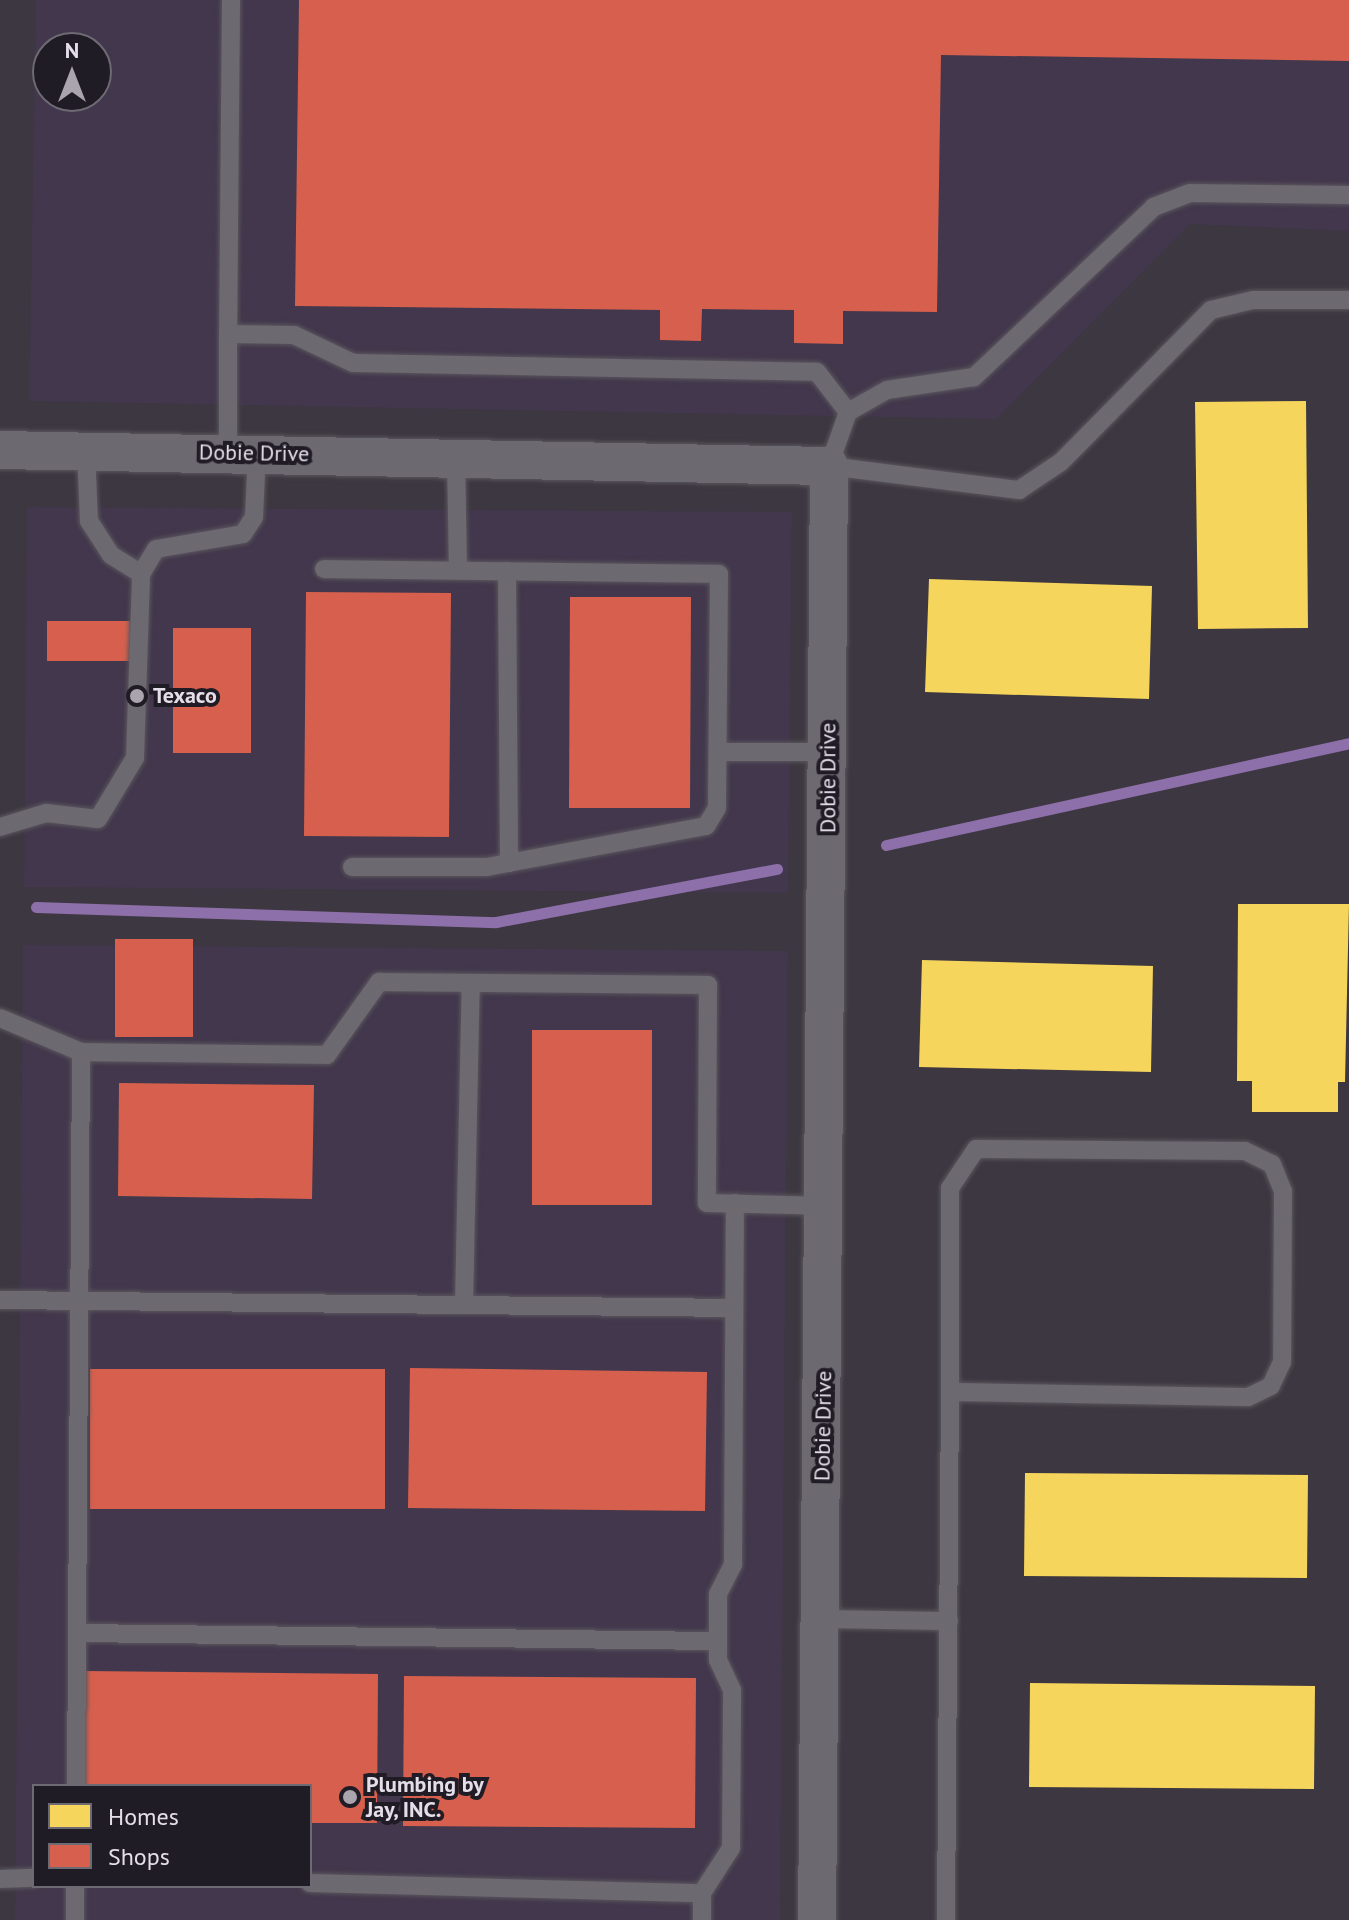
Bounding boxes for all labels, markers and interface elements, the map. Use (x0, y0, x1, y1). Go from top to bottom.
north arrow (32, 32, 112, 112)
text: N (65, 36, 79, 64)
street label: Dobie Drive (199, 439, 309, 467)
place label: Texaco (153, 683, 217, 709)
marker: Texaco (128, 687, 146, 705)
street label: Dobie Drive (815, 723, 841, 833)
street label: Dobie Drive (809, 1371, 837, 1481)
place label: Plumbing by Jay, INC. (366, 1771, 484, 1822)
legend (32, 1784, 312, 1888)
marker: Plumbing by Jay, INC. (341, 1788, 359, 1806)
text: Homes (108, 1801, 179, 1832)
text: Shops (108, 1841, 170, 1872)

